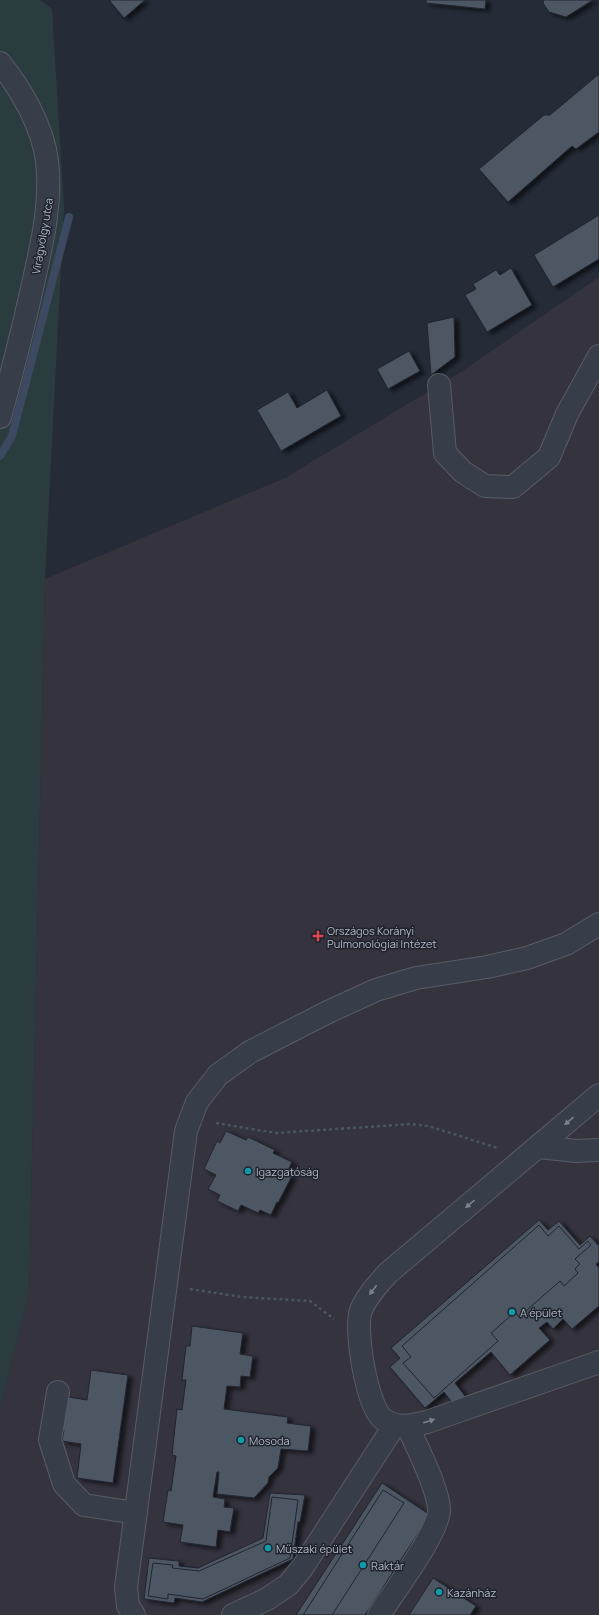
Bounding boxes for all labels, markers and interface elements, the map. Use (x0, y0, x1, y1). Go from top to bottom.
street label: Virágvölgy utca (28, 197, 56, 275)
place label: Országos Korányi Pulmonológiai Intézet (327, 923, 437, 951)
marker: Országos Korányi Pulmonológiai Intézet (312, 930, 324, 942)
one-way arrow (564, 1116, 575, 1125)
place label: Igazgatóság (256, 1164, 319, 1179)
marker: Igazgatóság (243, 1166, 253, 1176)
one-way arrow (464, 1200, 475, 1209)
one-way arrow (369, 1285, 377, 1296)
place label: A épület (520, 1305, 562, 1320)
marker: A épület (507, 1307, 517, 1317)
one-way arrow (424, 1418, 436, 1424)
place label: Mosoda (249, 1433, 290, 1448)
marker: Mosoda (236, 1435, 246, 1445)
place label: Műszaki épület (276, 1541, 352, 1556)
marker: Műszaki épület (263, 1543, 273, 1553)
place label: Raktár (371, 1558, 404, 1573)
marker: Raktár (358, 1560, 368, 1570)
place label: Kazánház (447, 1585, 496, 1600)
marker: Kazánház (434, 1587, 444, 1597)

